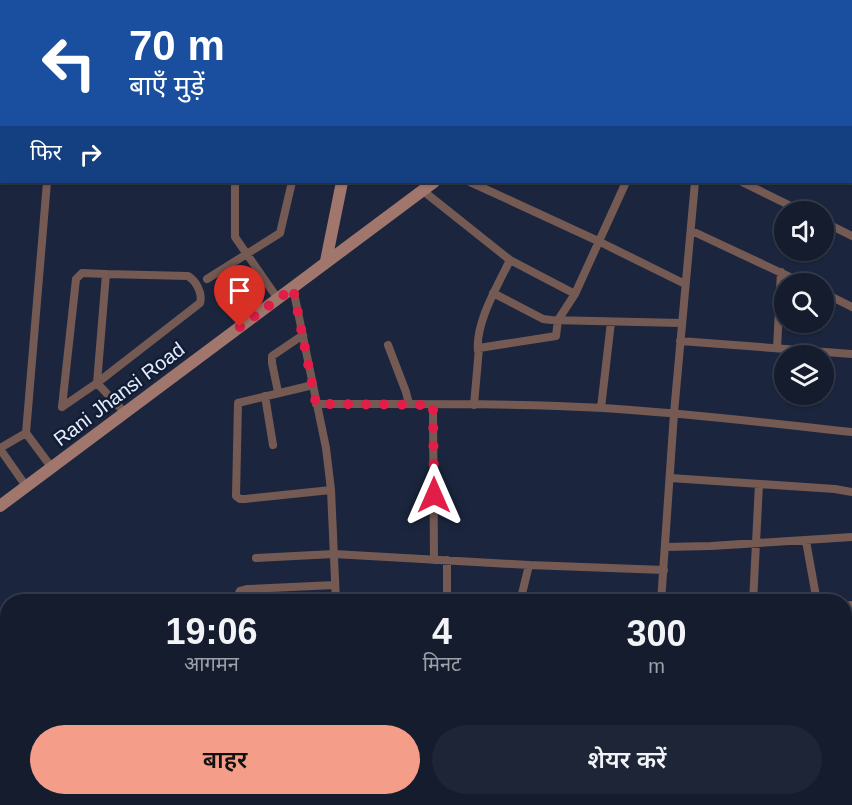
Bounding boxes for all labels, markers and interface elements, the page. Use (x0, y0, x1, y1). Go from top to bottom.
text: 70 m (129, 22, 225, 69)
icon: left (30, 24, 108, 102)
text: बाएँ मुड़ें (129, 71, 204, 101)
icon: right (74, 138, 107, 171)
text: फिर (30, 140, 62, 165)
map controls (774, 201, 834, 405)
button: sound (774, 201, 834, 261)
pin (214, 265, 265, 327)
button: search (774, 273, 834, 333)
icon: arrive (223, 274, 256, 307)
street label: Rani Jhansi Road (49, 338, 189, 450)
button: layers (774, 345, 834, 405)
position arrow (402, 463, 466, 527)
text: 19:06 (165, 611, 257, 652)
text: 4 (432, 611, 452, 652)
text: 300 (627, 613, 687, 654)
text: आगमन (184, 653, 239, 675)
text: मिनट (423, 653, 461, 675)
text: m (648, 655, 665, 677)
button: बाहर (30, 725, 420, 794)
button: शेयर करें (432, 725, 822, 794)

